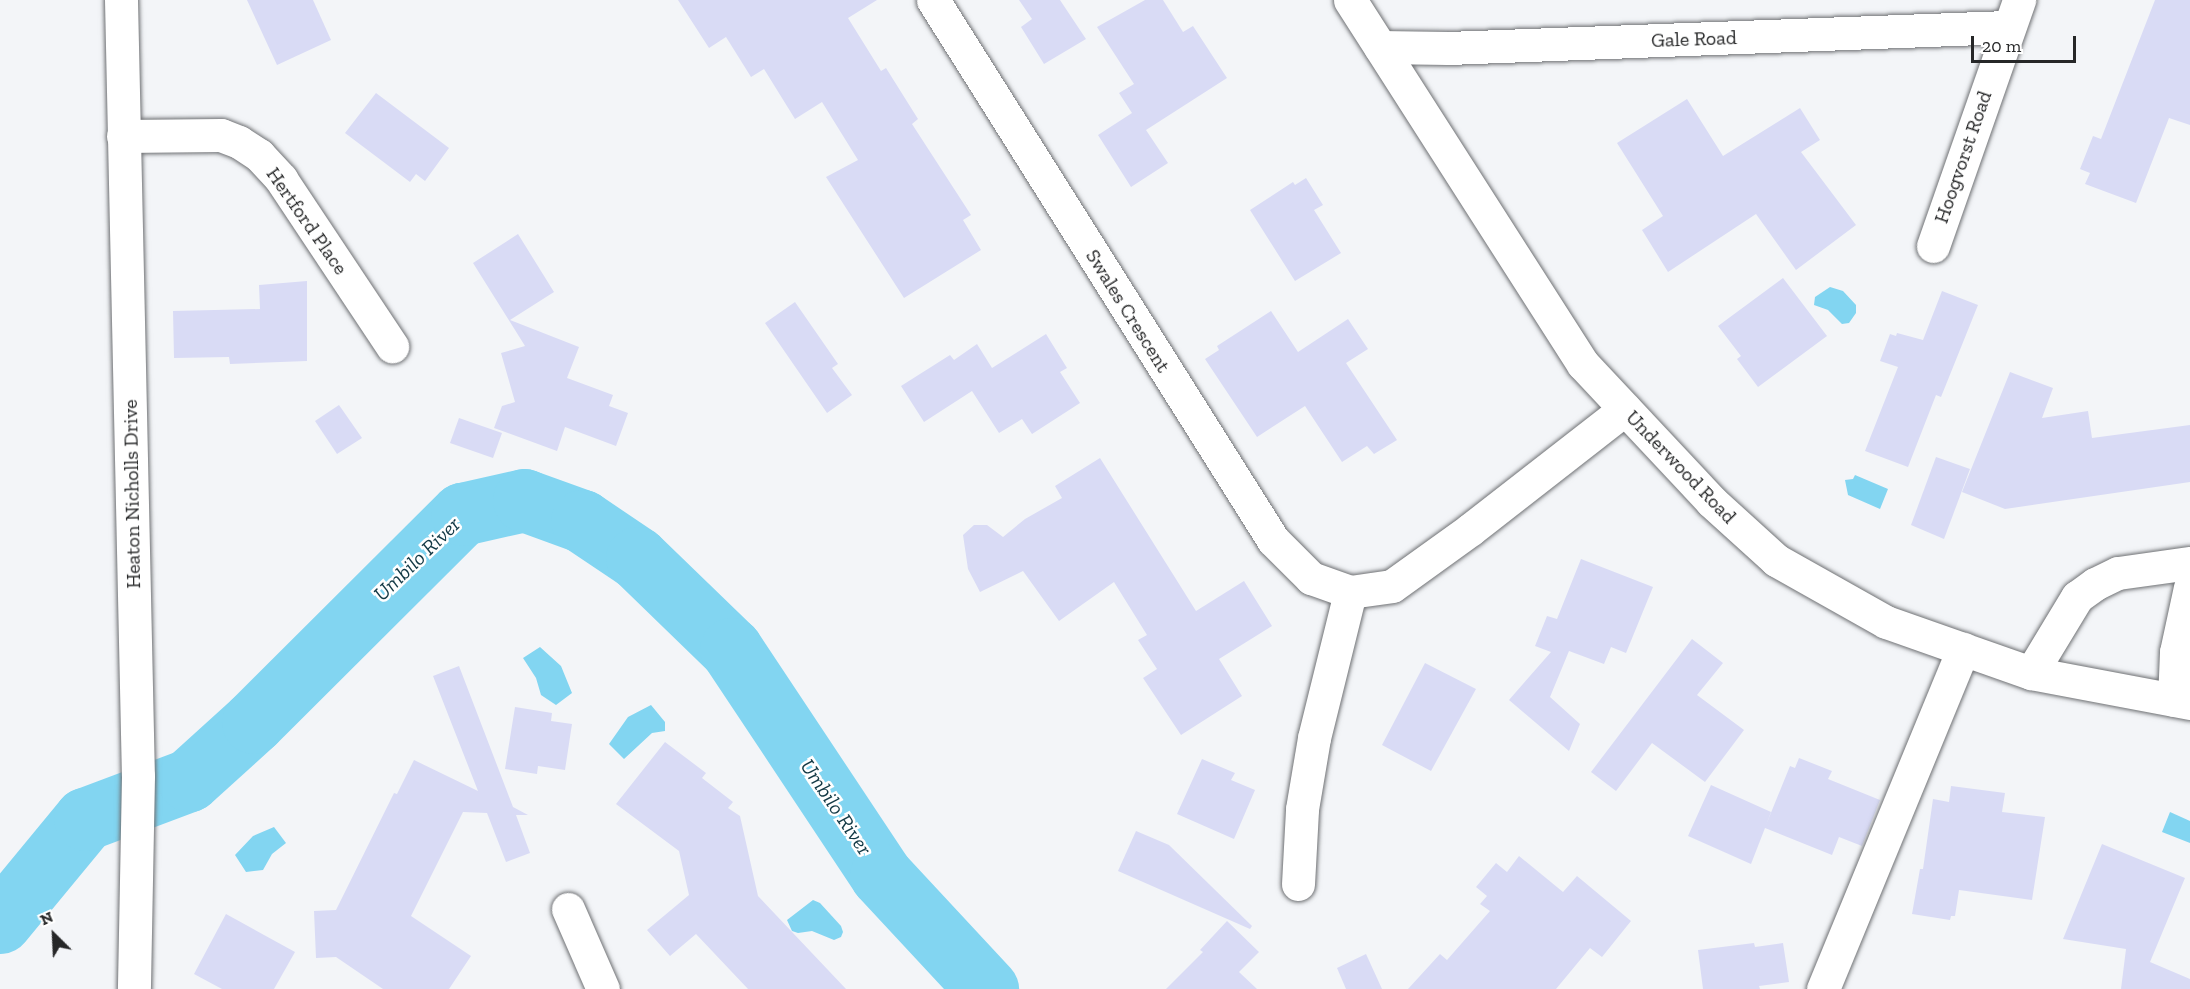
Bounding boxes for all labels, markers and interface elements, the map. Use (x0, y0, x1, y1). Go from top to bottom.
scale bar (1974, 24, 2079, 62)
street label: Gale Road (1651, 26, 1737, 52)
text: 20 m (1982, 35, 2021, 57)
street label: Hoogvorst Road (1929, 88, 1997, 226)
street label: Hertford Place (261, 163, 353, 279)
street label: Swales Crescent (1081, 245, 1175, 377)
street label: Heaton Nicholls Drive (118, 399, 146, 589)
street label: Underwood Road (1621, 405, 1741, 529)
water label: Umbilo River (369, 512, 465, 606)
water label: Umbilo River (795, 754, 877, 860)
north arrow (24, 905, 84, 965)
text: N (37, 907, 56, 929)

